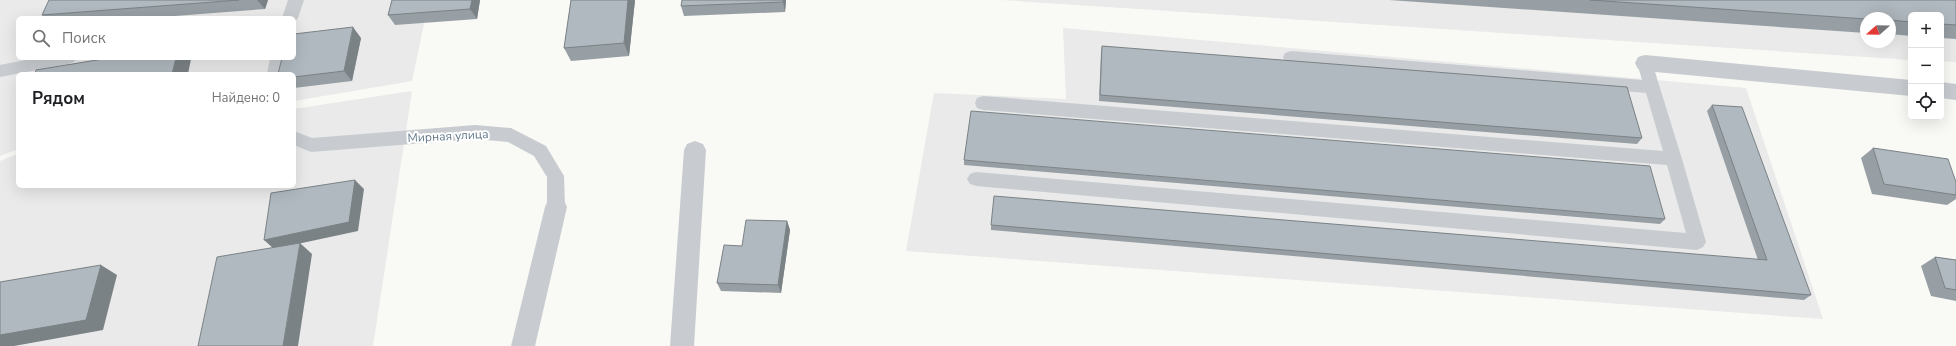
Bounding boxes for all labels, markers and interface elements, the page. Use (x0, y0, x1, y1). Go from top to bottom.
north arrow (1860, 12, 1896, 48)
map controls (1908, 12, 1944, 120)
button: + (1908, 12, 1944, 48)
search box (16, 16, 296, 60)
icon: search (30, 27, 52, 49)
text: Поиск (62, 28, 106, 48)
button: − (1908, 48, 1944, 84)
button: locate (1908, 84, 1944, 120)
text: Рядом (32, 87, 85, 110)
text: Найдено: 0 (212, 89, 280, 107)
street label: Мирная улица (407, 126, 489, 146)

